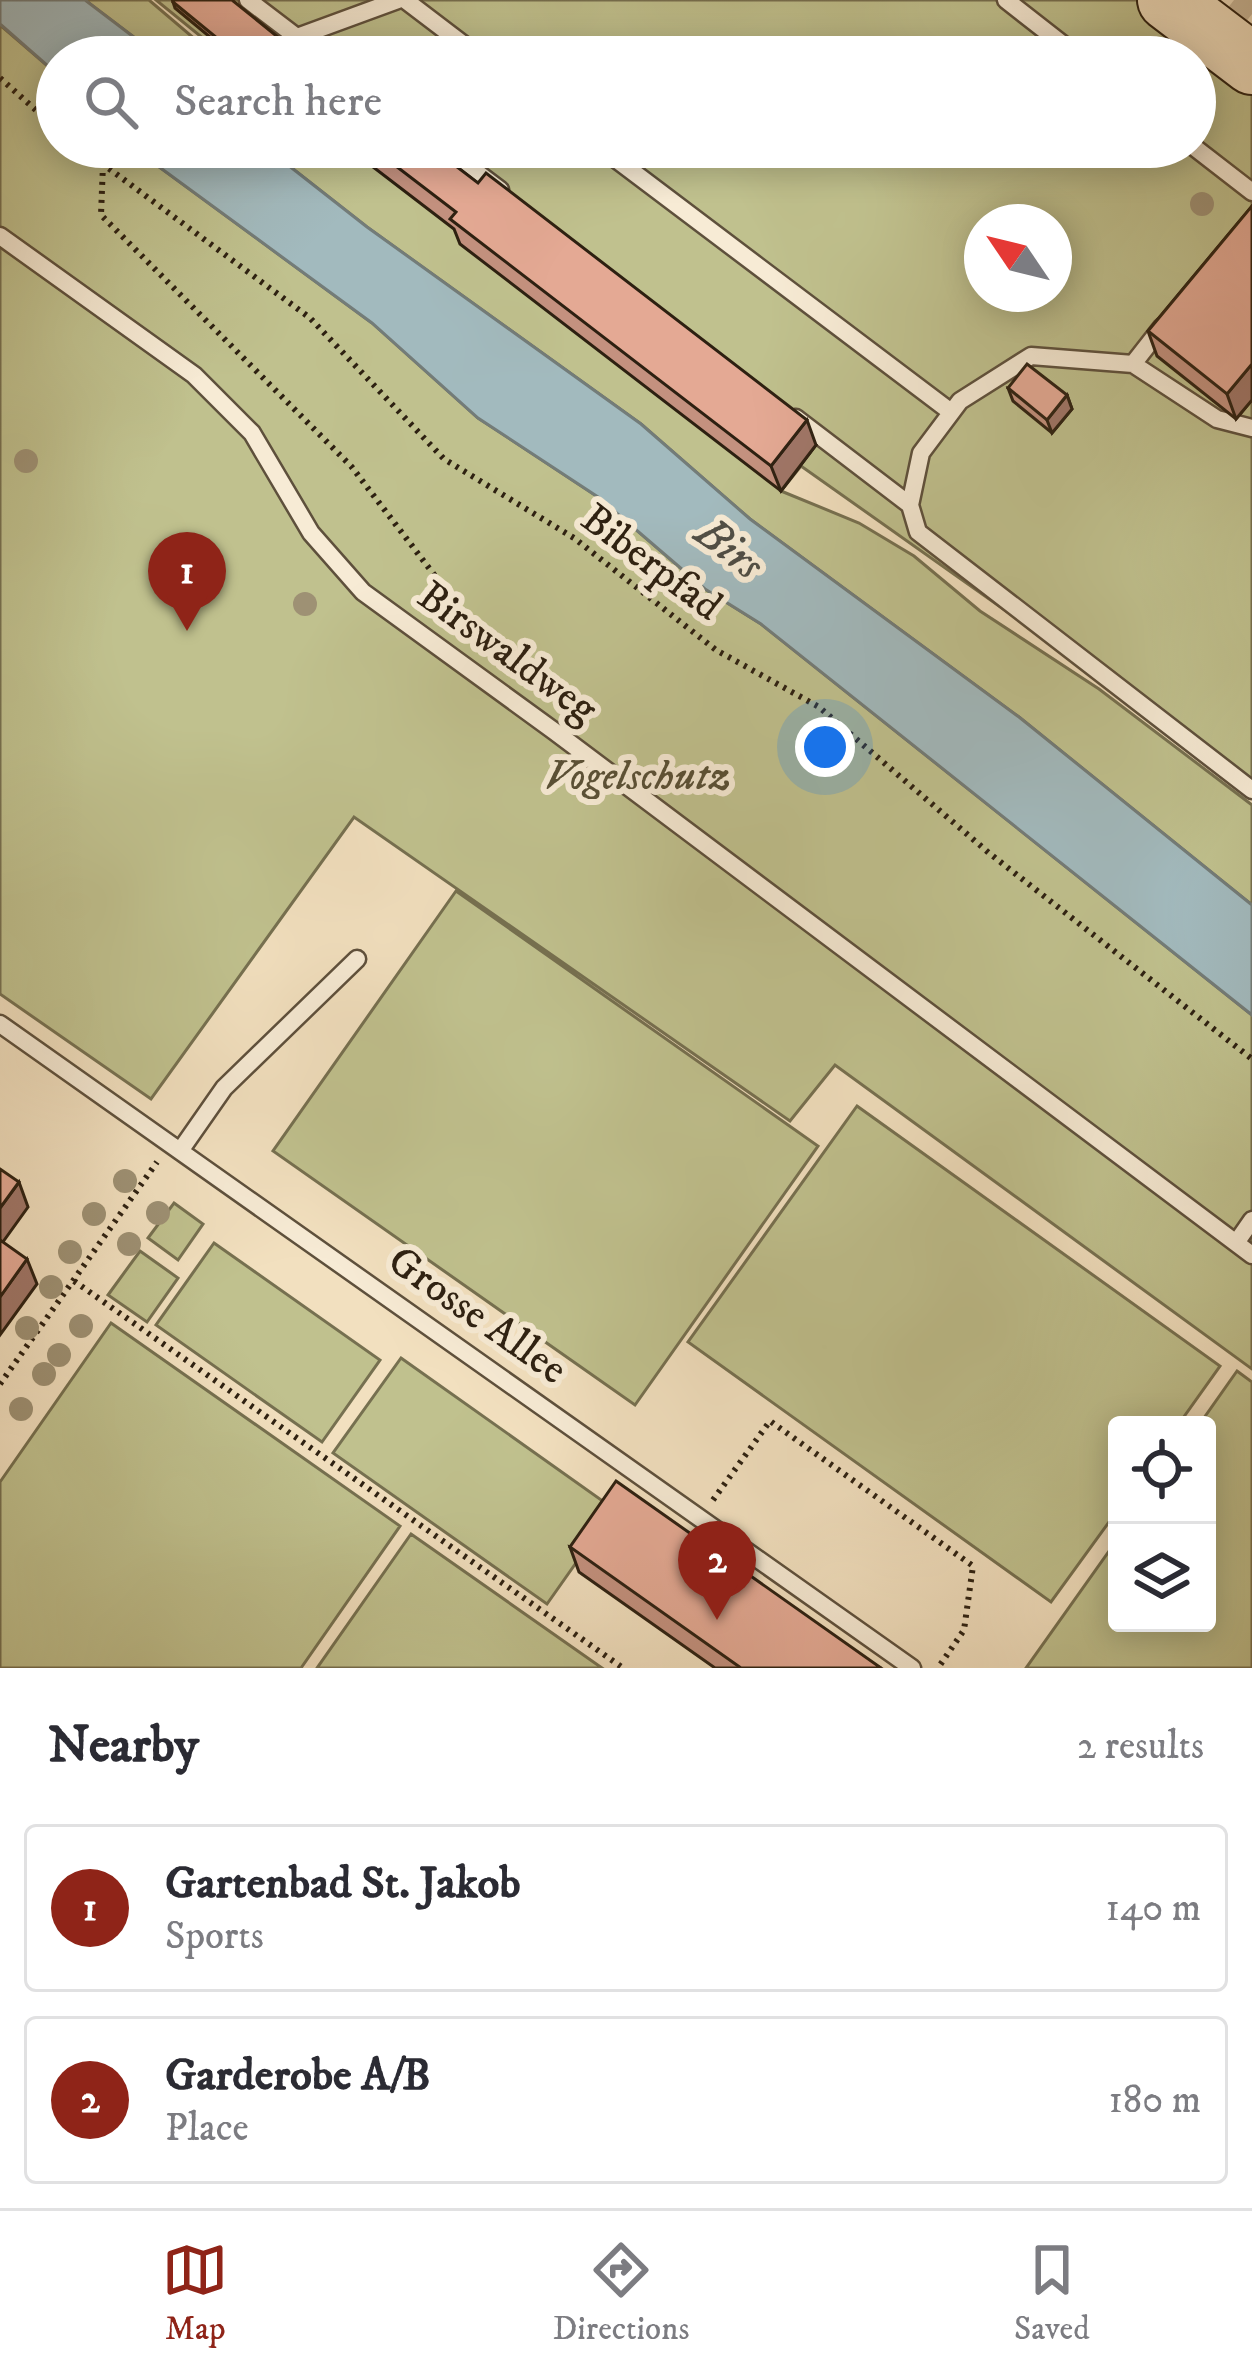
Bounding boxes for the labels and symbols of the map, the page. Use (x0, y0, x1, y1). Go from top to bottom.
north arrow (964, 204, 1072, 312)
street label: Biberpfad (570, 493, 732, 633)
water label: Birs (682, 504, 775, 594)
pin: 1 (148, 532, 226, 631)
street label: Birswaldweg (407, 570, 607, 736)
your location (795, 717, 855, 777)
park label: Vogelschutz (545, 751, 731, 803)
street label: Grosse Allee (378, 1235, 576, 1397)
pin: 2 (678, 1521, 756, 1620)

